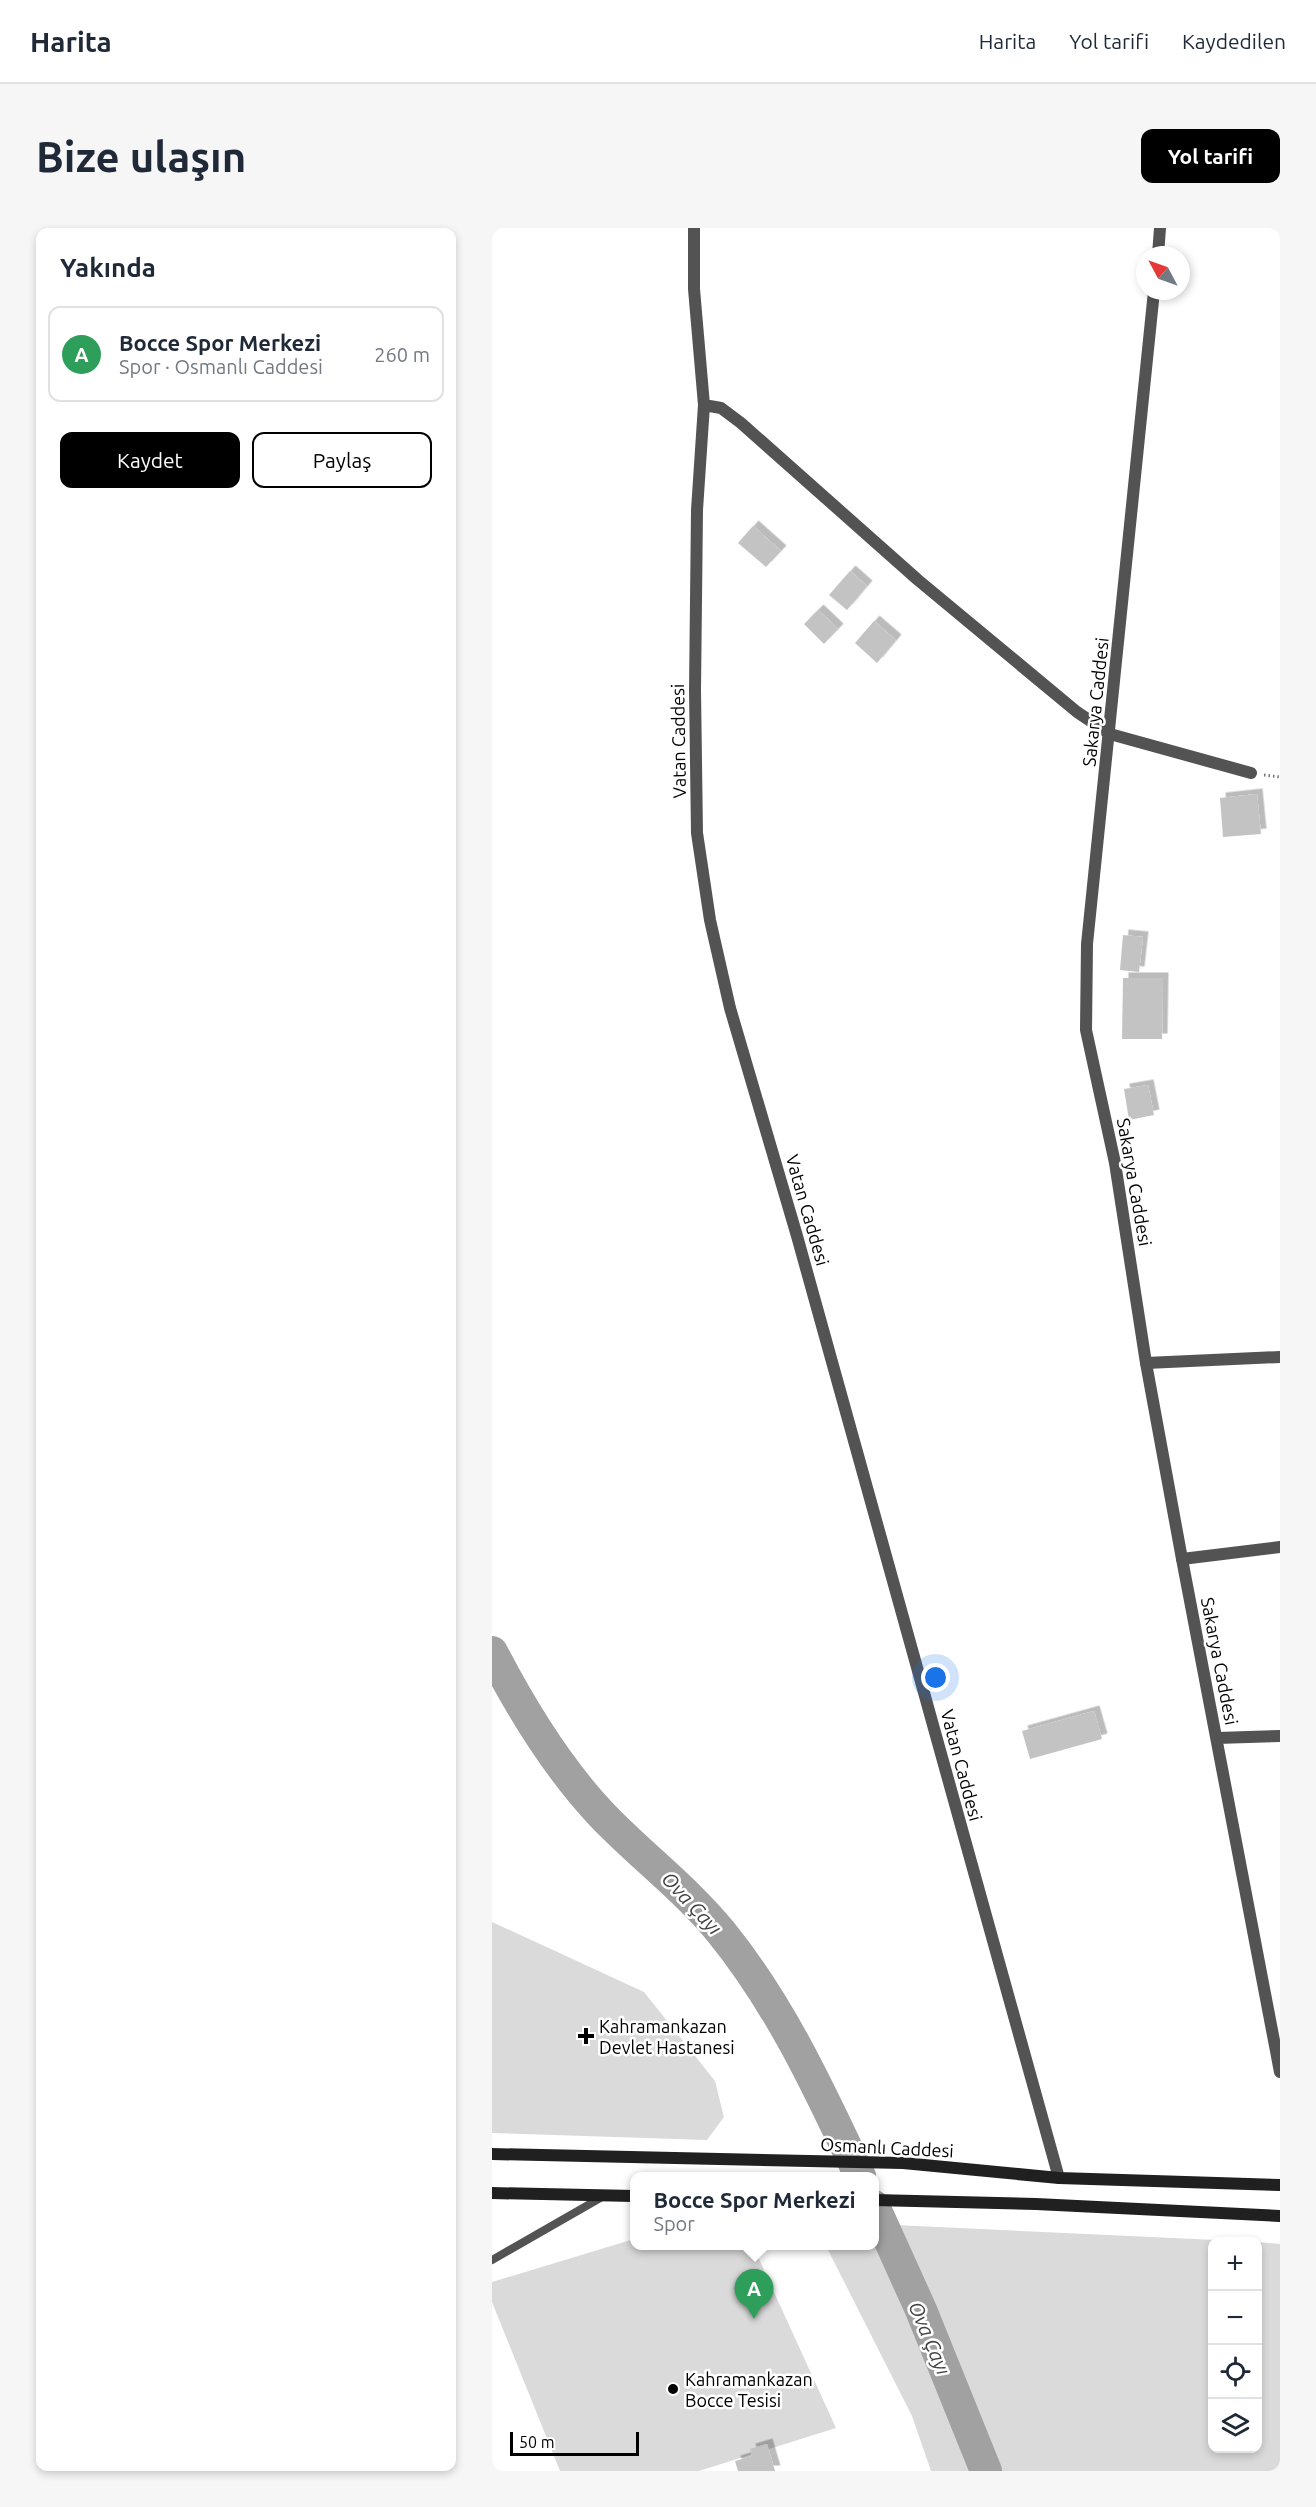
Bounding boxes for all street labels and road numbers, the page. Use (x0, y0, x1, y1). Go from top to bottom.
street label: Sakarya Caddesi (1078, 636, 1112, 768)
street label: Vatan Caddesi (667, 684, 689, 798)
street label: Sakarya Caddesi (1114, 1116, 1156, 1248)
street label: Vatan Caddesi (783, 1152, 833, 1268)
street label: Sakarya Caddesi (1198, 1595, 1242, 1727)
street label: Vatan Caddesi (938, 1707, 986, 1823)
street label: Osmanlı Caddesi (820, 2134, 954, 2160)

